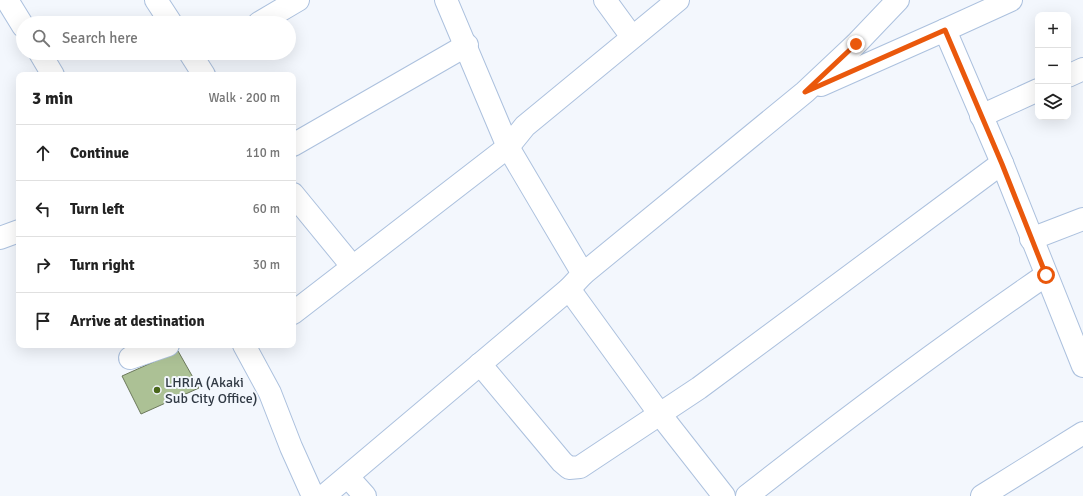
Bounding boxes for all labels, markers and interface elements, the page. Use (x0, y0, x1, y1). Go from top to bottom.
map controls (1035, 12, 1071, 120)
button: + (1035, 12, 1071, 48)
search box (16, 16, 296, 60)
icon: search (30, 27, 52, 49)
text: Search here (62, 29, 138, 47)
route end (847, 35, 865, 53)
button: − (1035, 48, 1071, 84)
button: layers (1035, 84, 1071, 120)
text: 3 min (32, 88, 73, 109)
text: Walk · 200 m (209, 90, 280, 106)
icon: ahead (32, 142, 54, 164)
text: Continue (70, 144, 129, 162)
text: 110 m (246, 145, 280, 161)
icon: left (32, 198, 54, 220)
text: Turn left (70, 200, 124, 218)
text: 60 m (253, 201, 280, 217)
icon: right (32, 254, 54, 276)
text: Turn right (70, 256, 135, 274)
text: 30 m (253, 257, 280, 273)
route start (1037, 266, 1055, 284)
icon: arrive (32, 310, 54, 332)
text: Arrive at destination (70, 312, 205, 330)
place label: LHRIA (Akaki Sub City Office) (165, 374, 258, 407)
marker: LHRIA (Akaki Sub City Office) (152, 385, 162, 395)

